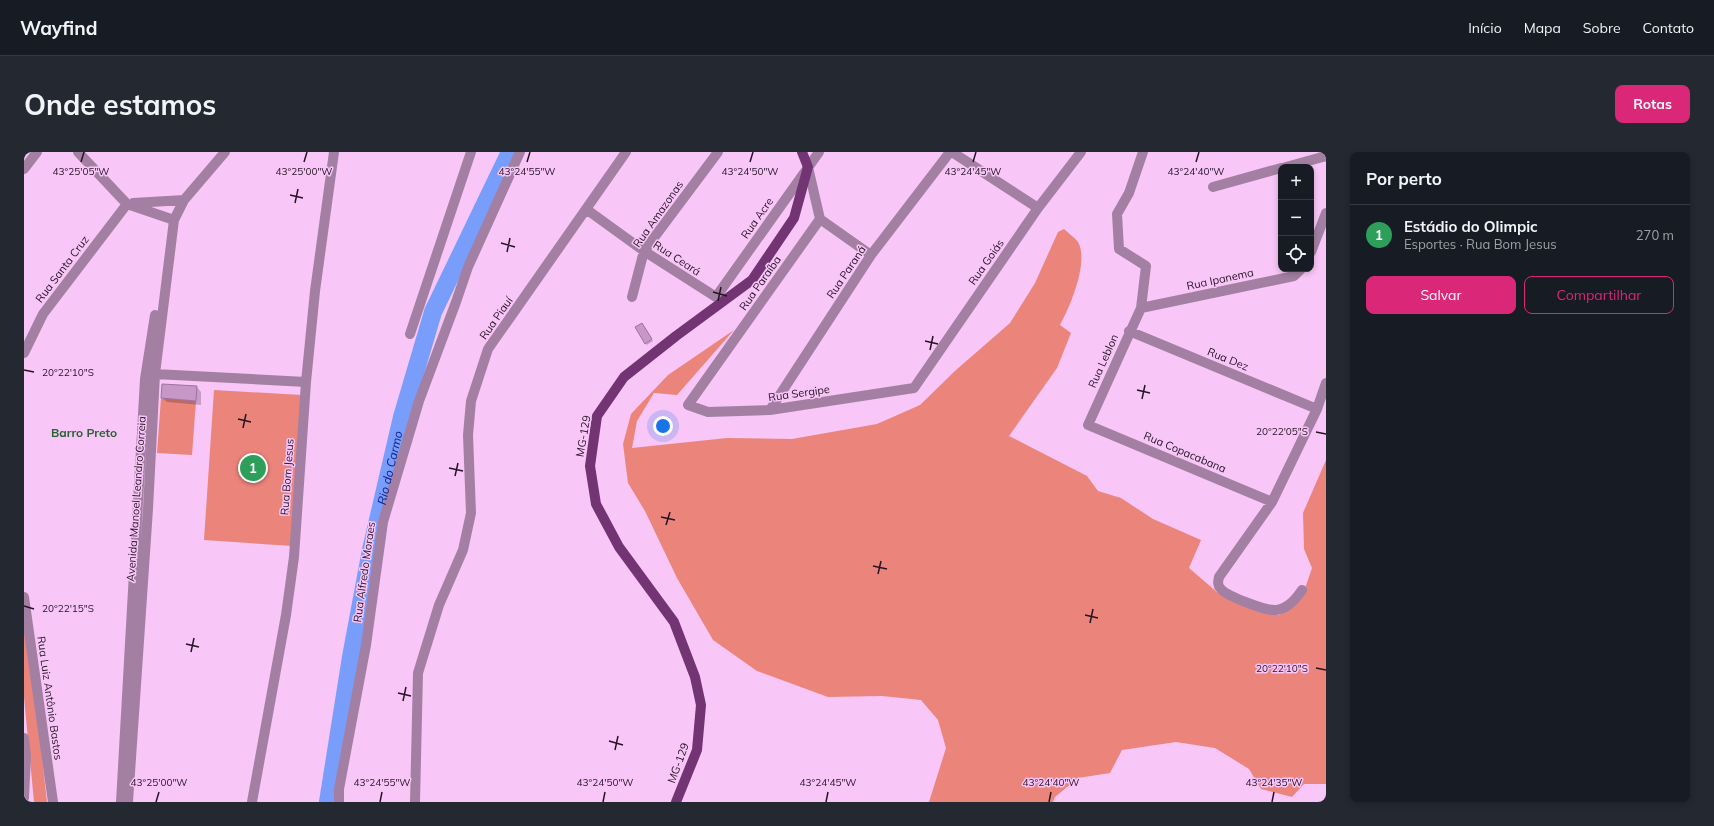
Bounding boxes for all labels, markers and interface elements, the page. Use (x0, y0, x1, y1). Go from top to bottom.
text: Wayfind (20, 16, 97, 40)
text: Início (1468, 19, 1502, 37)
text: Mapa (1524, 19, 1561, 37)
text: Sobre (1583, 19, 1621, 37)
text: Contato (1643, 19, 1694, 37)
button: Rotas (1615, 85, 1690, 123)
text: Onde estamos (24, 87, 216, 122)
map controls (1278, 164, 1314, 272)
button: + (1278, 164, 1314, 200)
text: 43°25'05"W (53, 165, 109, 178)
text: 43°25'00"W (276, 165, 332, 178)
text: 43°24'55"W (499, 165, 555, 178)
text: 43°24'50"W (722, 165, 778, 178)
text: 43°24'45"W (945, 165, 1001, 178)
text: 43°24'40"W (1168, 165, 1224, 178)
text: Por perto (1366, 168, 1442, 189)
street label: Rua Amazonas (630, 178, 686, 250)
street label: Rua Acre (738, 195, 776, 241)
button: − (1278, 200, 1314, 236)
text: Estádio do Olimpic (1404, 217, 1538, 236)
text: 1 (1375, 227, 1383, 243)
text: 270 m (1636, 227, 1674, 243)
street label: Rua Santa Cruz (32, 233, 92, 305)
button: locate (1278, 236, 1314, 272)
text: Esportes · Rua Bom Jesus (1404, 236, 1557, 252)
street label: Rua Ceará (651, 237, 703, 279)
street label: Rua Goiás (965, 237, 1007, 287)
street label: Rua Paraná (823, 243, 869, 301)
street label: Rua Paraíba (736, 253, 784, 313)
street label: Rua Ipanema (1185, 265, 1255, 293)
button: Salvar (1366, 276, 1516, 314)
button: Compartilhar (1524, 276, 1674, 314)
street label: Rua Piauí (476, 293, 517, 342)
street label: Rua Leblon (1085, 332, 1121, 390)
street label: Rua Dez (1205, 344, 1251, 374)
text: 20°22'10"S (42, 366, 94, 379)
street label: Rua Sergipe (767, 382, 831, 404)
street label: MG-129 (572, 414, 594, 458)
street label: Avenida Manoel Leandro Correia (123, 416, 149, 582)
your location (653, 416, 673, 436)
district label: Barro Preto (51, 425, 117, 440)
text: 20°22'05"S (1256, 425, 1308, 438)
street label: Rua Copacabana (1142, 428, 1228, 476)
water label: Rio do Carmo (374, 429, 406, 506)
street label: Rua Bom Jesus (277, 438, 297, 516)
pin: 1 (240, 453, 266, 483)
street label: Rua Alfredo Moraes (350, 521, 378, 623)
text: 20°22'15"S (42, 602, 94, 615)
street label: Rua Luiz Antônio Bastos (34, 635, 66, 761)
text: 20°22'10"S (1256, 662, 1308, 675)
street label: MG-129 (664, 741, 692, 785)
text: 43°25'00"W (131, 776, 187, 789)
text: 43°24'55"W (354, 776, 410, 789)
text: 43°24'50"W (577, 776, 633, 789)
text: 43°24'45"W (800, 776, 856, 789)
text: 43°24'40"W (1023, 776, 1079, 789)
text: 43°24'35"W (1246, 776, 1302, 789)

